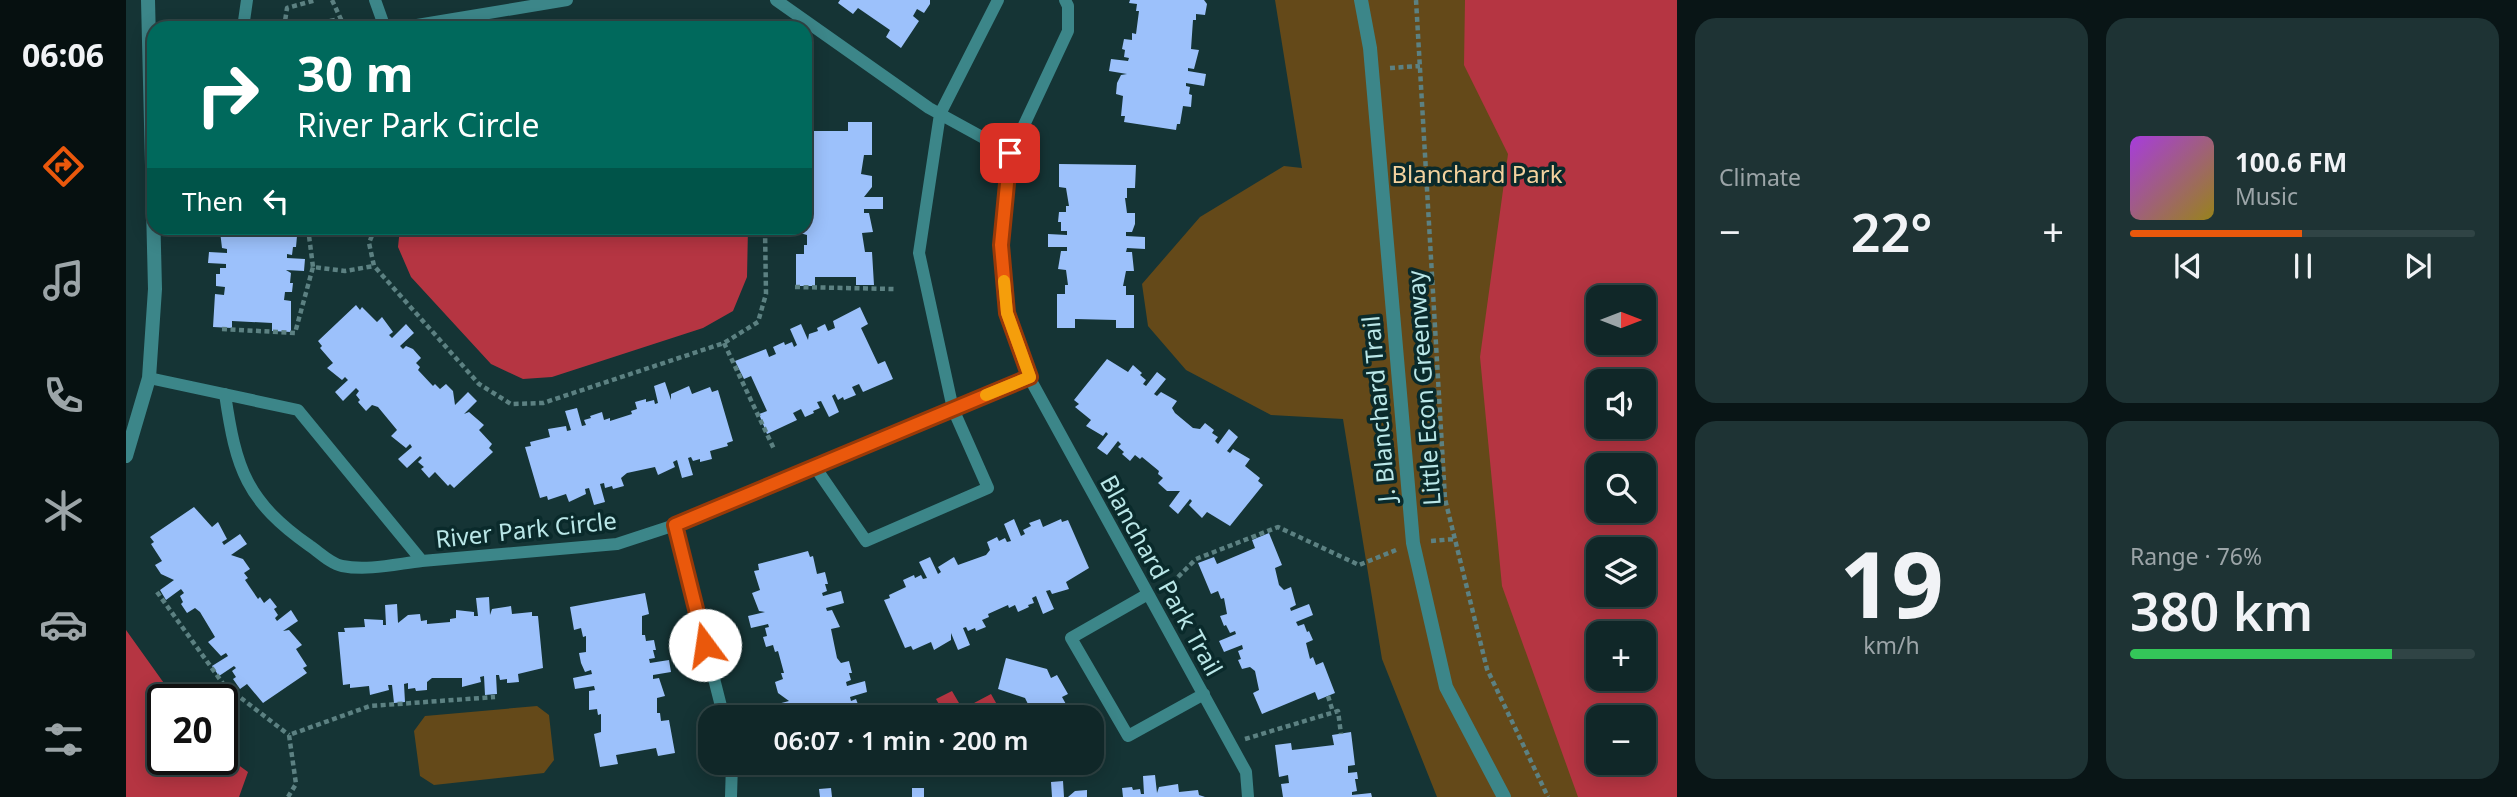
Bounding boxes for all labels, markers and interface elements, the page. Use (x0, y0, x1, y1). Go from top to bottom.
text: 06:06 (22, 33, 104, 76)
text: 30 m (297, 40, 414, 106)
icon: right (182, 49, 273, 140)
text: River Park Circle (297, 103, 540, 146)
pin (980, 123, 1040, 183)
icon: arrive (991, 134, 1029, 172)
icon: directions (39, 142, 88, 191)
text: 100.6 FM (2235, 144, 2347, 180)
park label: Blanchard Park (1391, 157, 1563, 190)
text: Climate (1719, 161, 1801, 193)
text: Music (2235, 180, 2298, 212)
icon: left (257, 182, 295, 220)
text: Then (182, 183, 243, 219)
text: 22° (1851, 196, 1932, 267)
text: − (1719, 205, 1741, 257)
text: + (2042, 205, 2064, 257)
icon: previous (2169, 247, 2207, 285)
icon: pause (2284, 247, 2322, 285)
icon: next (2399, 247, 2437, 285)
icon: music (39, 256, 88, 305)
street label: Little Econ Greenway (1398, 268, 1448, 507)
north arrow (1586, 285, 1656, 355)
map controls (1586, 285, 1656, 775)
street label: J. Blanchard Trail (1353, 314, 1403, 506)
button: sound (1586, 369, 1656, 439)
icon: phone (39, 371, 88, 420)
button: search (1586, 453, 1656, 523)
street label: Blanchard Park Trail (1093, 469, 1231, 681)
icon: climate (39, 486, 88, 535)
street label: River Park Circle (434, 503, 618, 555)
text: 19 (1839, 521, 1944, 645)
button: layers (1586, 537, 1656, 607)
text: Range · 76% (2130, 540, 2262, 572)
text: 380 km (2130, 575, 2313, 646)
icon: car (39, 600, 88, 649)
position arrow (668, 608, 742, 682)
button: + (1586, 621, 1656, 691)
text: km/h (1863, 629, 1920, 661)
speed limit sign: 20 (147, 684, 238, 775)
button: − (1586, 705, 1656, 775)
icon: filters (39, 715, 88, 764)
text: 06:07 · 1 min · 200 m (774, 722, 1028, 758)

